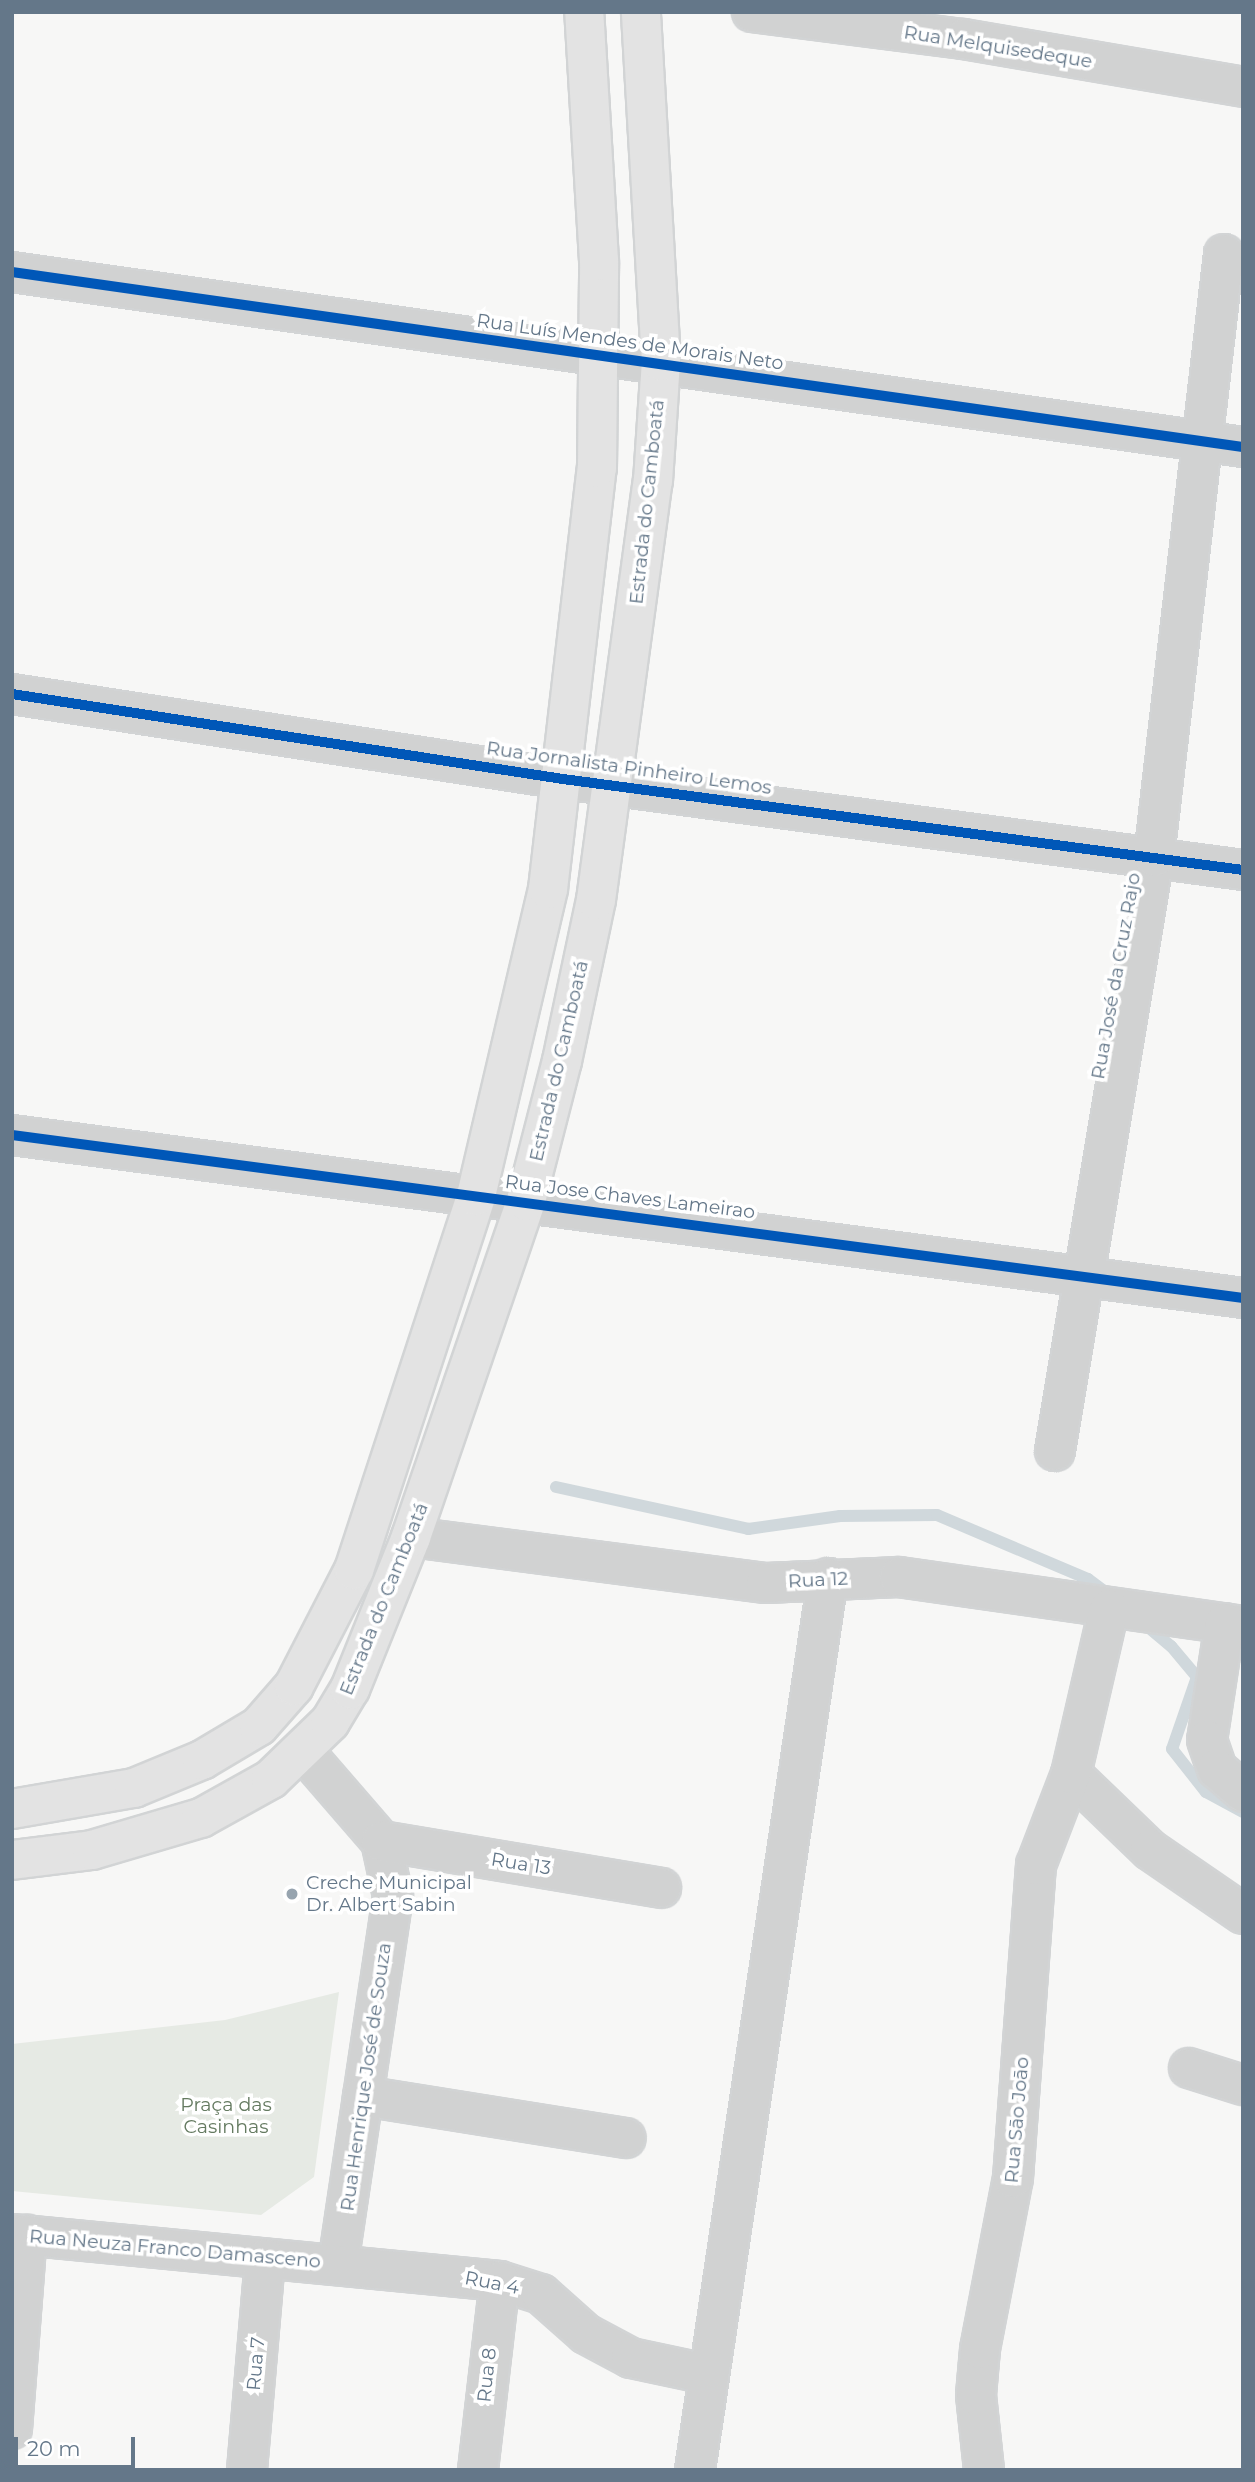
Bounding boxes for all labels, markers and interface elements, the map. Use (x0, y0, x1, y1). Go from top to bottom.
street label: Rua Melquisedeque (902, 21, 1094, 73)
street label: Rua Luís Mendes de Morais Neto (475, 309, 785, 375)
street label: Estrada do Camboatá (625, 399, 669, 605)
street label: Rua Jornalista Pinheiro Lemos (485, 737, 773, 799)
street label: Rua José da Cruz Rajo (1087, 871, 1145, 1081)
street label: Estrada do Camboatá (525, 958, 593, 1164)
street label: Rua Jose Chaves Lameirao (504, 1170, 756, 1224)
street label: Estrada do Camboatá (335, 1499, 433, 1699)
street label: Rua 12 (787, 1567, 849, 1593)
street label: Rua 13 (489, 1848, 553, 1880)
place label: Creche Municipal Dr. Albert Sabin (306, 1872, 472, 1916)
marker: Creche Municipal Dr. Albert Sabin (284, 1886, 300, 1902)
street label: Rua Henrique José de Souza (336, 1941, 396, 2213)
street label: Rua Sāo Joāo (1000, 2056, 1034, 2184)
park label: Praça das Casinhas (180, 2094, 272, 2138)
street label: Rua Neuza Franco Damasceno (28, 2225, 322, 2273)
street label: Rua 4 (463, 2267, 521, 2299)
street label: Rua 7 (242, 2336, 270, 2392)
street label: Rua 8 (473, 2347, 501, 2403)
scale bar (18, 2422, 138, 2466)
text: 20 m (27, 2436, 81, 2461)

